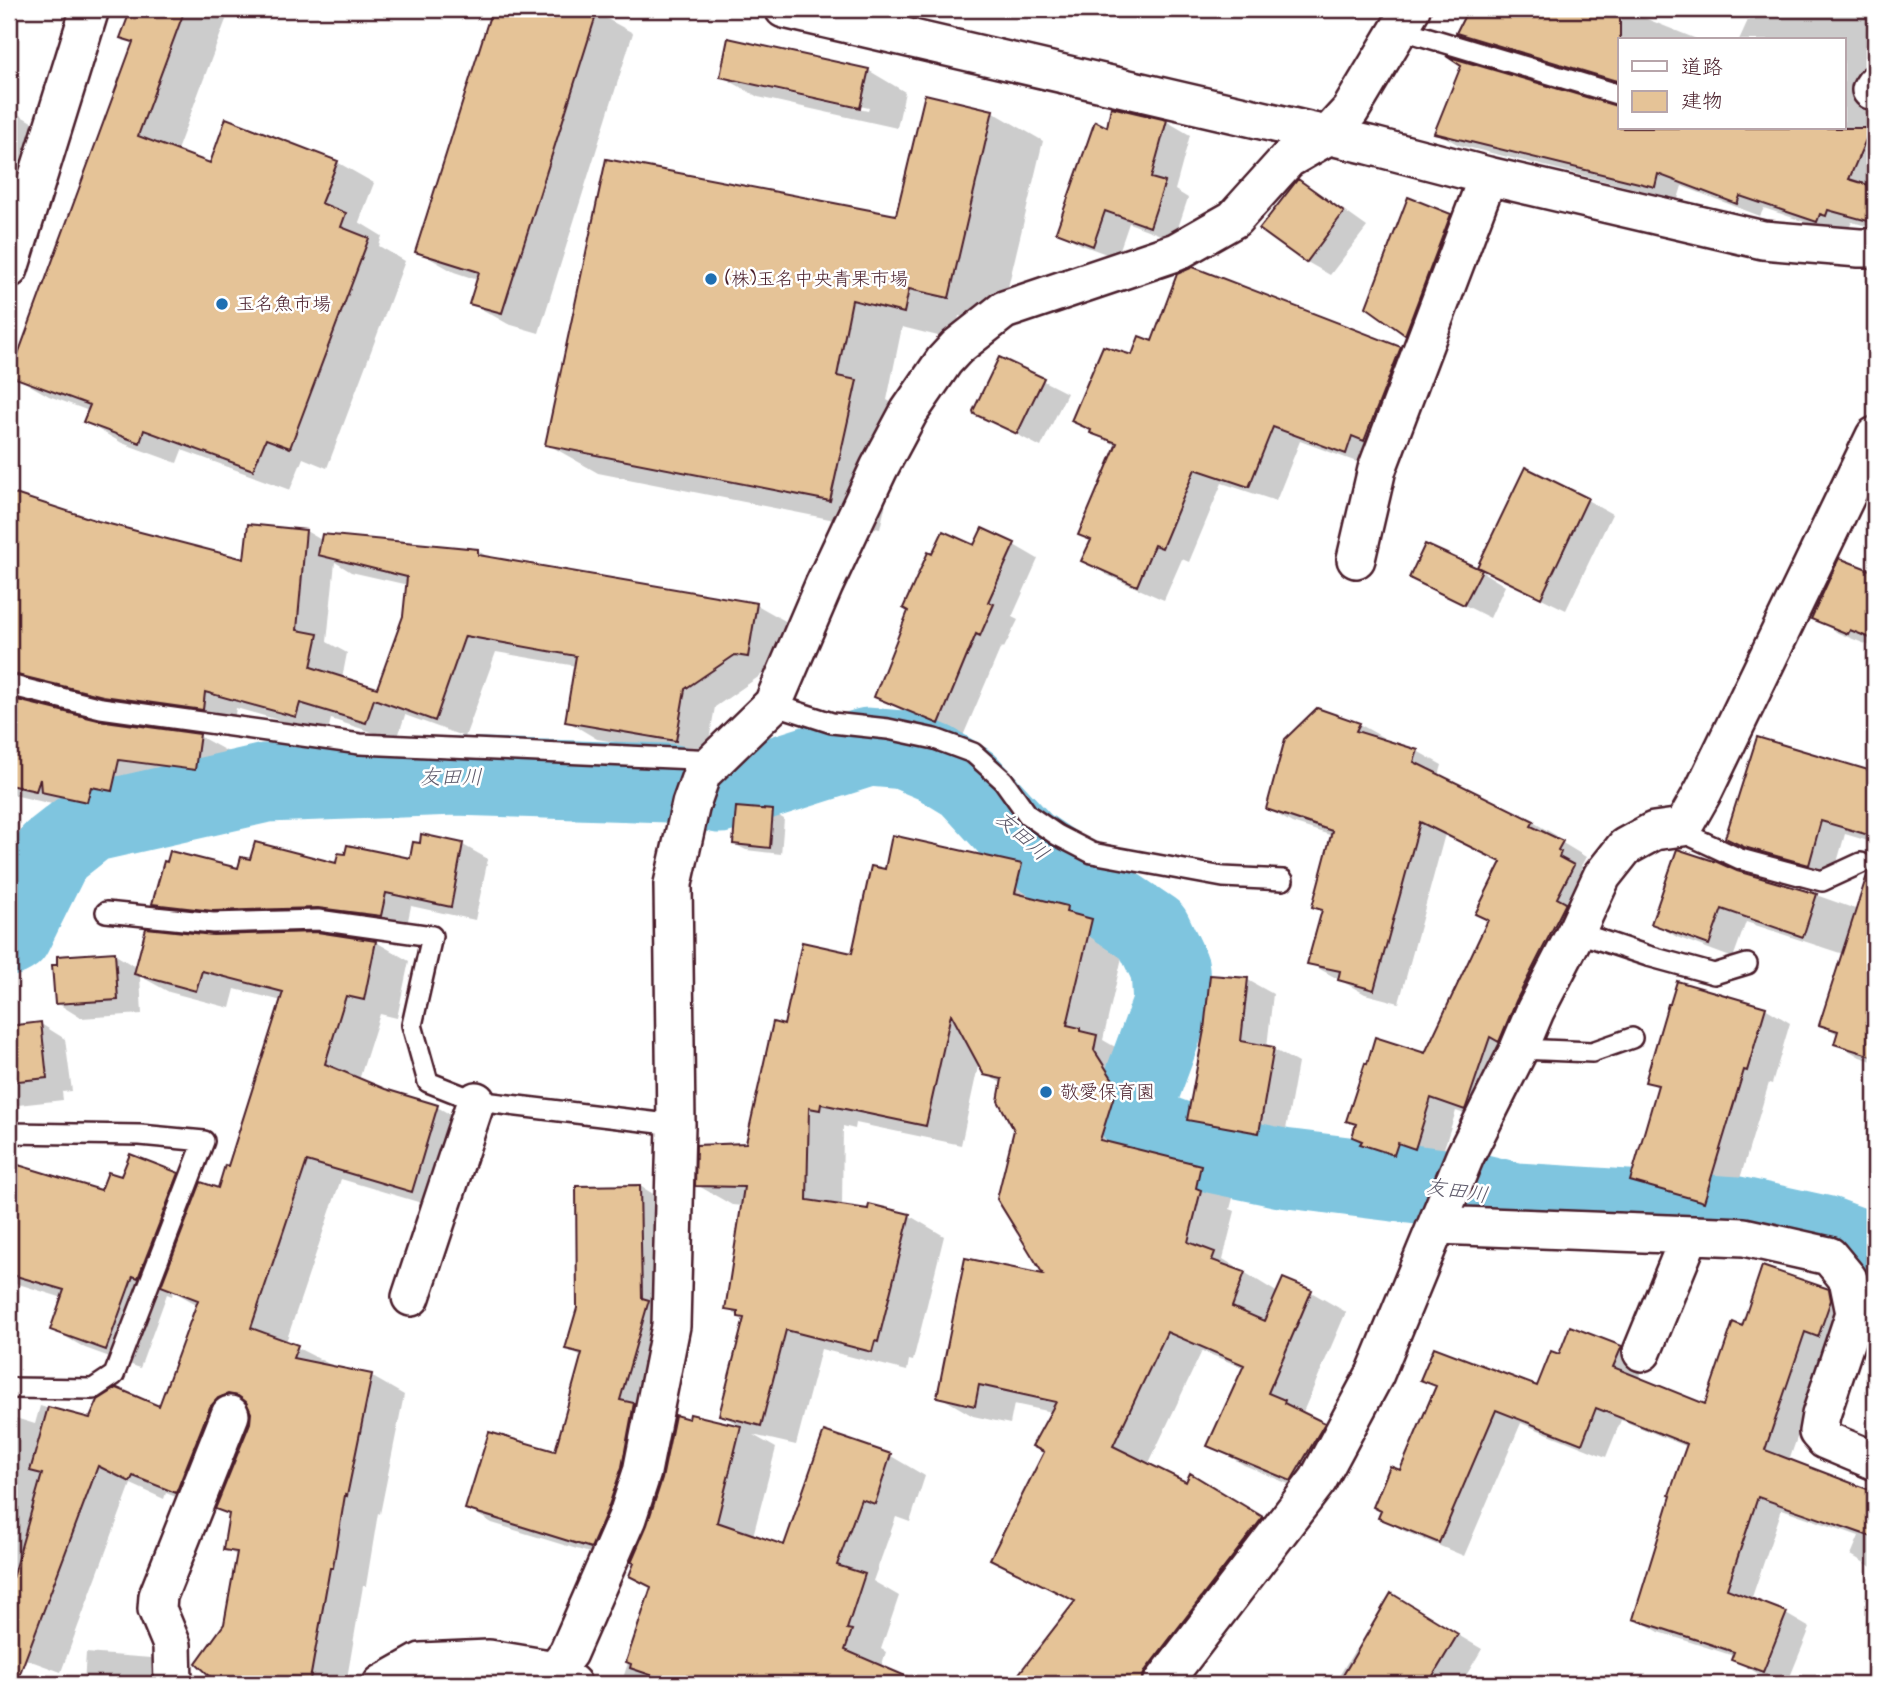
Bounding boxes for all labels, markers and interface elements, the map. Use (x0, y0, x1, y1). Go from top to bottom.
legend (1618, 38, 1846, 130)
text: 道路 (1681, 53, 1723, 82)
text: 建物 (1681, 87, 1723, 116)
place label: (株)玉名中央青果市場 (725, 266, 908, 293)
marker: (株)玉名中央青果市場 (703, 271, 719, 287)
place label: 玉名魚市場 (236, 291, 331, 318)
marker: 玉名魚市場 (214, 296, 230, 312)
water label: 友田川 (420, 763, 483, 792)
water label: 友田川 (989, 804, 1055, 868)
place label: 敬愛保育園 (1060, 1079, 1155, 1106)
marker: 敬愛保育園 (1038, 1084, 1054, 1100)
water label: 友田川 (1424, 1172, 1490, 1210)

